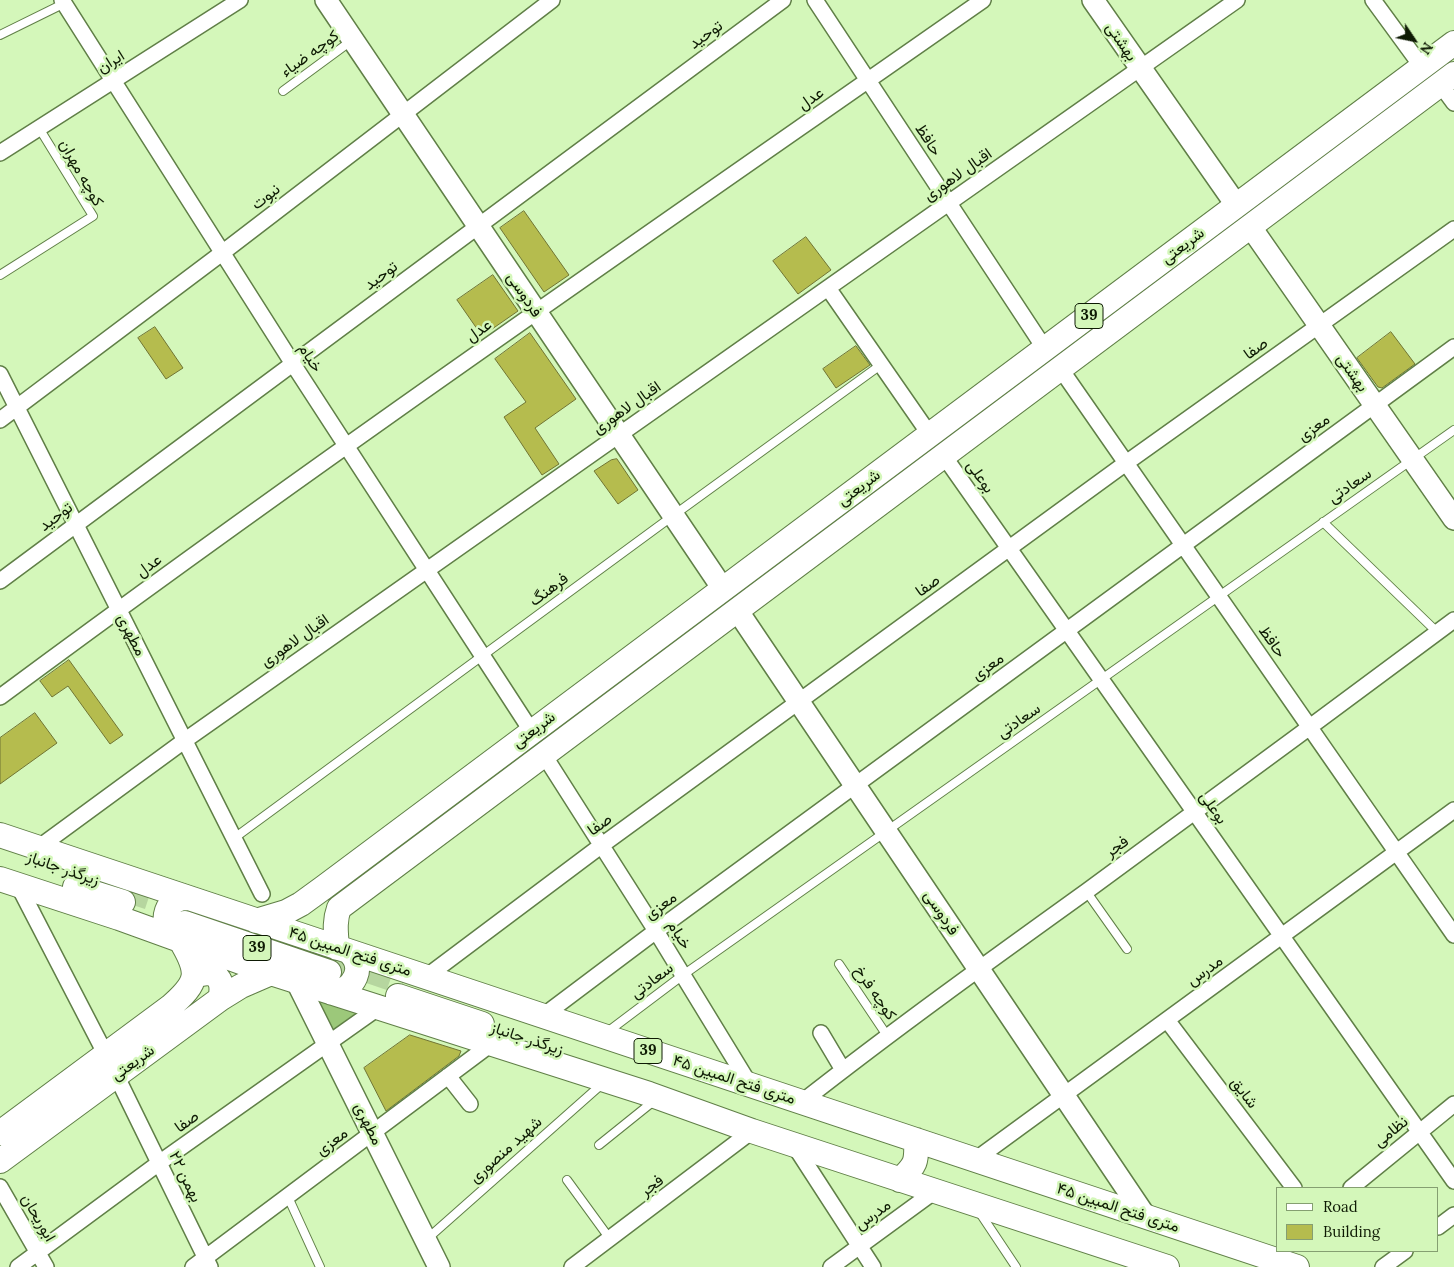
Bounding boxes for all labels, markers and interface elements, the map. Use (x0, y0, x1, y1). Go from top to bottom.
north arrow (1389, 15, 1439, 65)
street label: توحید (685, 16, 727, 54)
street label: بهشتی (1101, 19, 1141, 65)
street label: کوچه ضیاء (277, 26, 343, 82)
text: N (1416, 39, 1437, 58)
street label: ایران (94, 46, 128, 78)
street label: عدل (794, 83, 828, 115)
street label: حافظ (911, 120, 945, 160)
street label: کوچه مهران (55, 136, 107, 210)
street label: اقبال لاهوری (920, 144, 996, 206)
street label: نبوت (248, 180, 284, 214)
street label: شریعتی (1158, 224, 1208, 268)
street label: توحید (360, 257, 402, 295)
street label: فردوسی (502, 269, 546, 321)
road number: 39 (1075, 304, 1103, 328)
street label: عدل (462, 315, 496, 347)
street label: صفا (1240, 334, 1272, 364)
street label: خیام (294, 340, 326, 376)
street label: بهشتی (1332, 350, 1372, 396)
street label: اقبال لاهوری (589, 377, 665, 439)
street label: معزی (1294, 410, 1334, 446)
street label: بوعلی (962, 457, 998, 497)
street label: سعادتی (1324, 464, 1376, 508)
street label: شریعتی (834, 466, 884, 510)
street label: توحید (35, 498, 77, 536)
street label: عدل (132, 550, 166, 582)
street label: فرهنگ (526, 569, 572, 611)
street label: صفا (912, 571, 944, 601)
street label: اقبال لاهوری (257, 610, 333, 672)
street label: مطهری (112, 611, 150, 659)
street label: حافظ (1254, 622, 1290, 662)
street label: معزی (968, 649, 1008, 685)
street label: سعادتی (993, 699, 1045, 743)
street label: شریعتی (509, 708, 559, 752)
street label: بوعلی (1195, 788, 1231, 828)
street label: صفا (584, 810, 616, 840)
street label: فجر (1101, 832, 1133, 862)
street label: زیرگذر جانباز (24, 848, 102, 890)
street label: فردوسی (919, 887, 963, 939)
street label: معزی (641, 888, 681, 924)
street label: خیام (663, 917, 695, 953)
street label: ۴۵ متری فتح المبین (286, 923, 414, 981)
road number: 39 (243, 936, 271, 960)
street label: مدرس (1183, 951, 1227, 991)
street label: سعادتی (627, 959, 677, 1003)
street label: کوچه فرخ (850, 962, 900, 1024)
street label: زیرگذر جانباز (488, 1018, 566, 1060)
road number: 39 (634, 1038, 662, 1064)
street label: شریعتی (108, 1041, 158, 1085)
street label: ۴۵ متری فتح المبین (670, 1051, 798, 1109)
street label: شایق (1226, 1074, 1262, 1112)
street label: مطهری (350, 1100, 386, 1148)
street label: صفا (171, 1107, 203, 1137)
street label: نظامی (1370, 1112, 1412, 1152)
street label: شهید منصوری (466, 1113, 546, 1187)
street label: معزی (312, 1124, 352, 1160)
street label: ۲۲ بهمن (164, 1148, 206, 1206)
street label: فجر (636, 1171, 668, 1201)
street label: ۴۵ متری فتح المبین (1054, 1179, 1182, 1237)
legend (1276, 1187, 1439, 1252)
street label: ابوریحان (17, 1191, 59, 1245)
street label: مدرس (851, 1195, 895, 1235)
text: Road (1323, 1197, 1358, 1216)
text: Building (1323, 1222, 1380, 1241)

